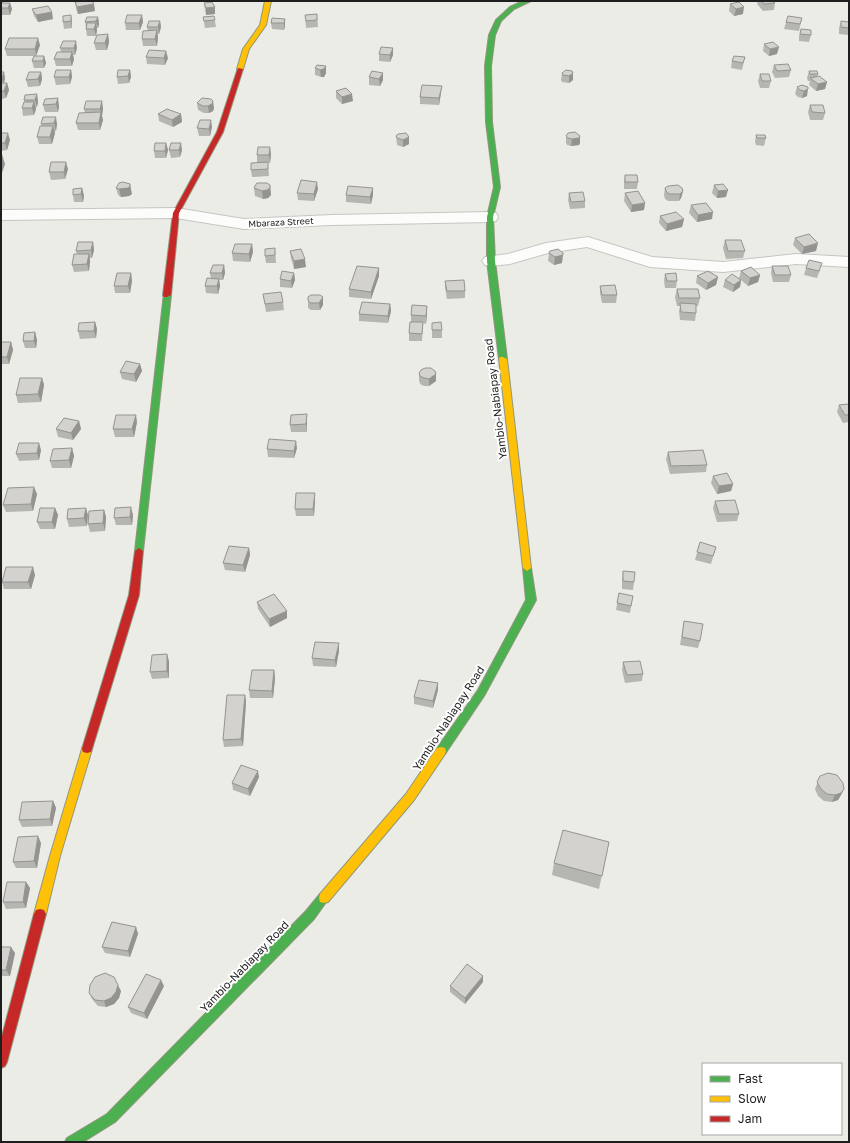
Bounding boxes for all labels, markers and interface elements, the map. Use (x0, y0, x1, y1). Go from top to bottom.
street label: Mbaraza Street (248, 215, 314, 229)
street label: Yambio-Nabiapay Road (481, 338, 509, 460)
street label: Yambio-Nabiapay Road (409, 663, 487, 773)
street label: Yambio-Nabiapay Road (197, 918, 291, 1014)
legend (702, 1063, 842, 1135)
text: Fast (738, 1071, 763, 1086)
text: Slow (738, 1091, 766, 1106)
text: Jam (738, 1111, 762, 1126)

